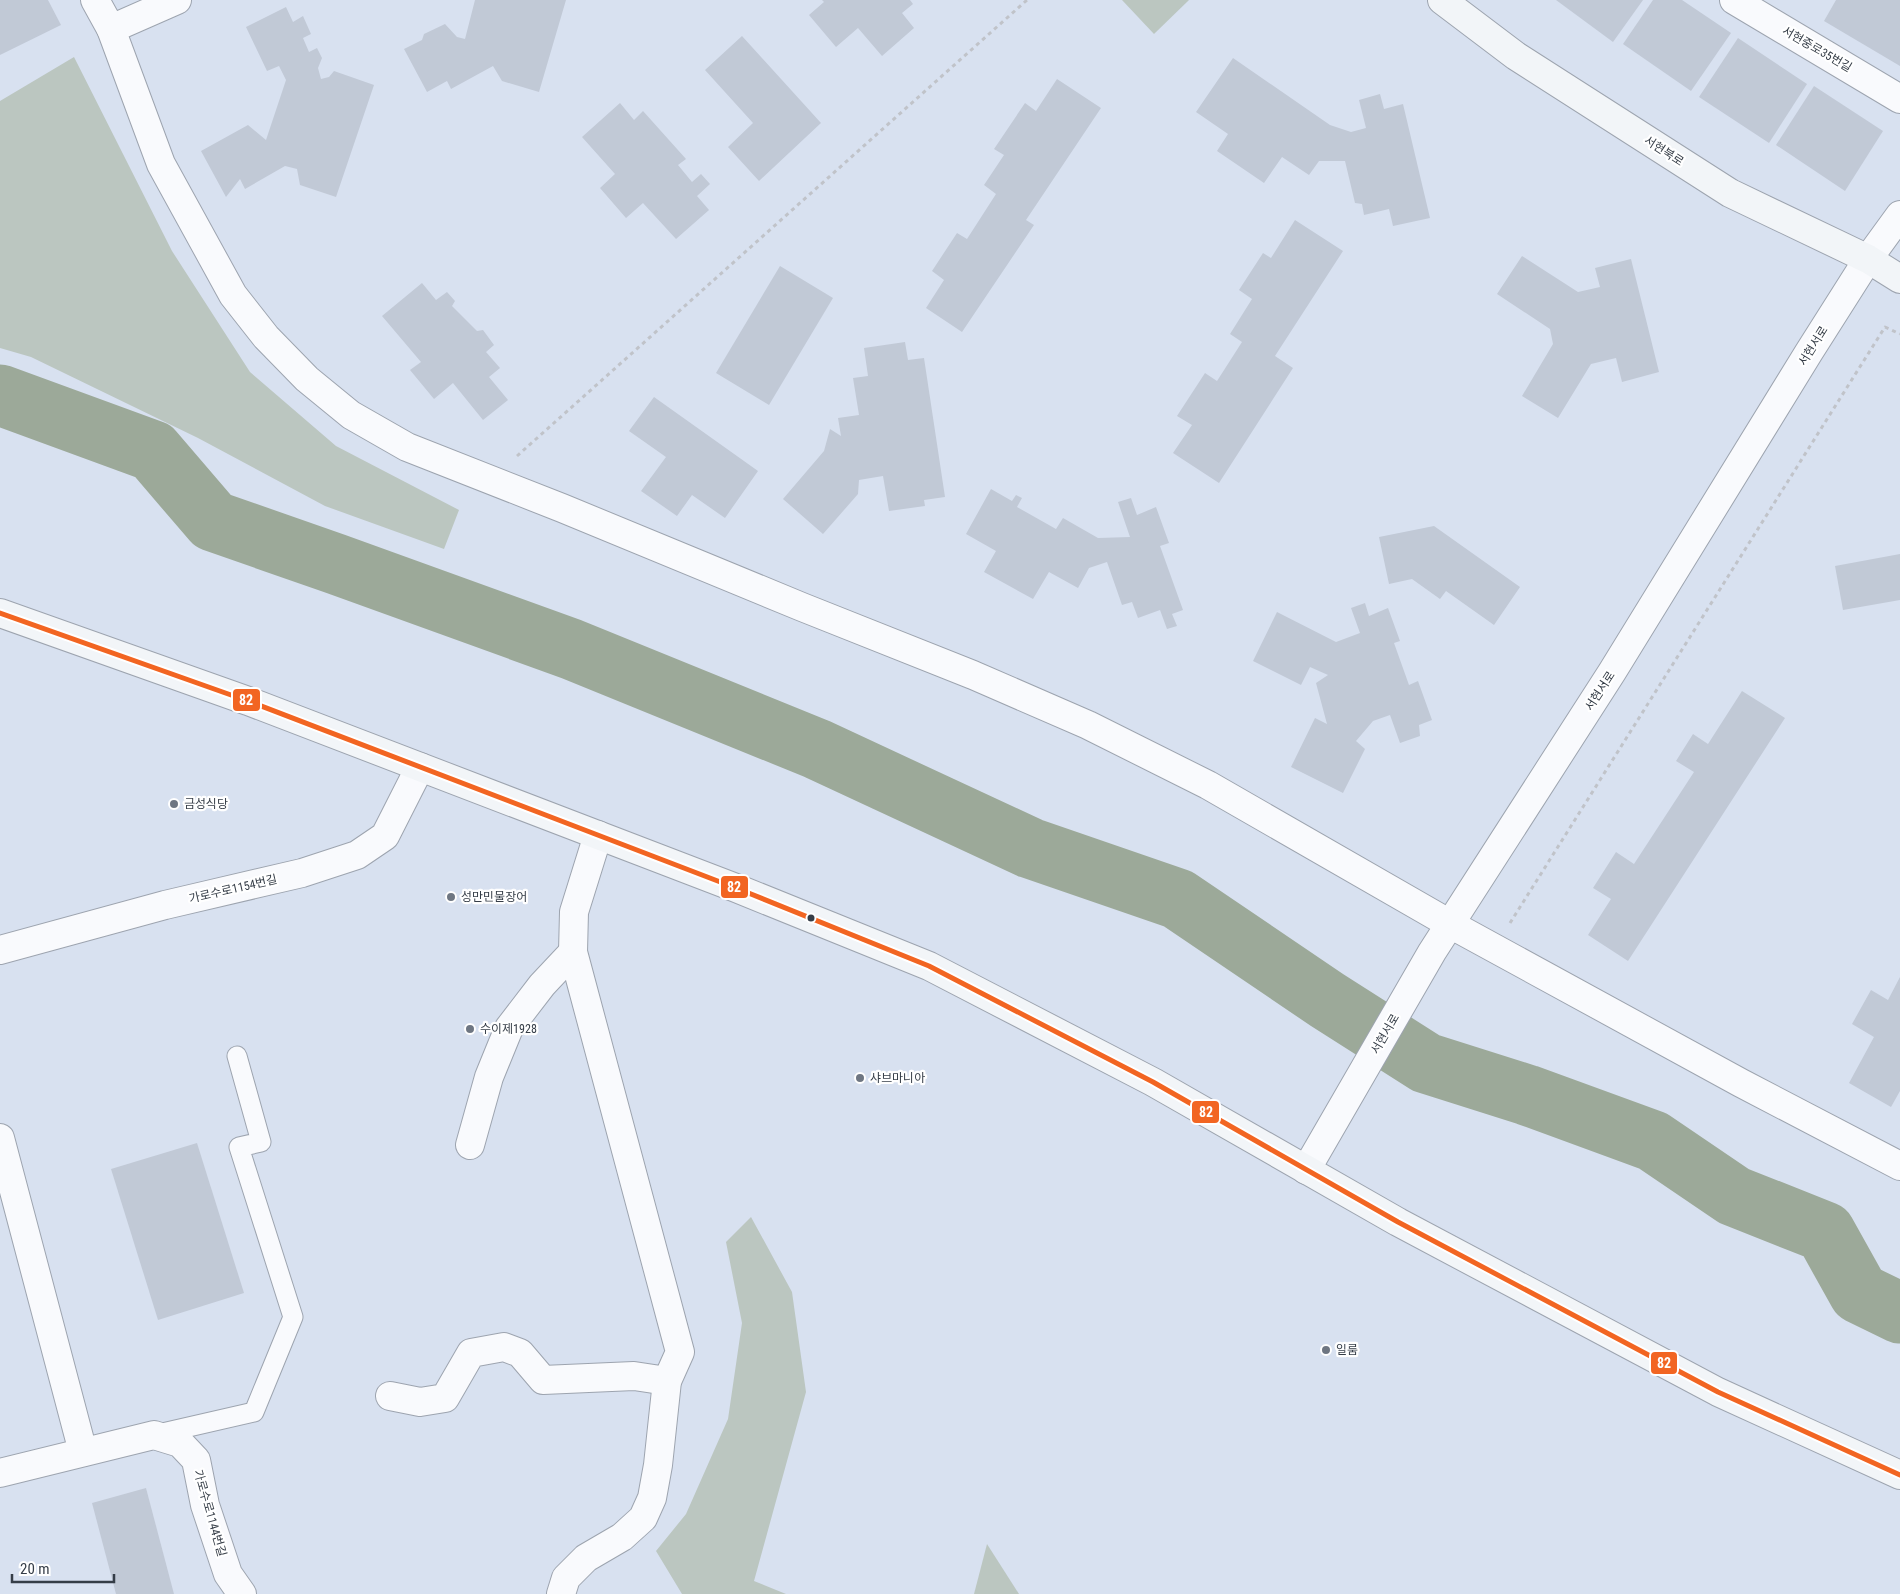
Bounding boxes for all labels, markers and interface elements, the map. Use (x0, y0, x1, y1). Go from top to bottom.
street label: 서현중로35번길 (1780, 23, 1854, 75)
street label: 서현북로 (1642, 133, 1686, 169)
street label: 서현서로 (1795, 324, 1831, 368)
street label: 서현서로 (1582, 669, 1618, 713)
line badge: 82 (232, 688, 261, 712)
text: 82 (239, 692, 253, 708)
place label: 금성식당 (184, 797, 228, 811)
marker: 금성식당 (168, 798, 180, 810)
street label: 가로수로1154번길 (188, 872, 278, 906)
line badge: 82 (720, 875, 749, 899)
text: 82 (727, 879, 741, 895)
place label: 성만민물장어 (461, 890, 527, 904)
marker: 성만민물장어 (445, 891, 457, 903)
unlabelled marker (806, 913, 816, 923)
street label: 서현서로 (1368, 1011, 1402, 1057)
place label: 수이제1928 (480, 1022, 537, 1036)
marker: 수이제1928 (464, 1023, 476, 1035)
place label: 샤브마니아 (870, 1071, 925, 1085)
marker: 샤브마니아 (854, 1072, 866, 1084)
line badge: 82 (1191, 1100, 1220, 1124)
text: 82 (1199, 1104, 1213, 1120)
place label: 일룸 (1336, 1343, 1358, 1357)
marker: 일룸 (1320, 1344, 1332, 1356)
line badge: 82 (1650, 1351, 1678, 1375)
text: 82 (1657, 1355, 1671, 1371)
street label: 가로수로1144번길 (191, 1468, 229, 1558)
scale bar (12, 1552, 115, 1584)
text: 20 m (20, 1560, 50, 1578)

